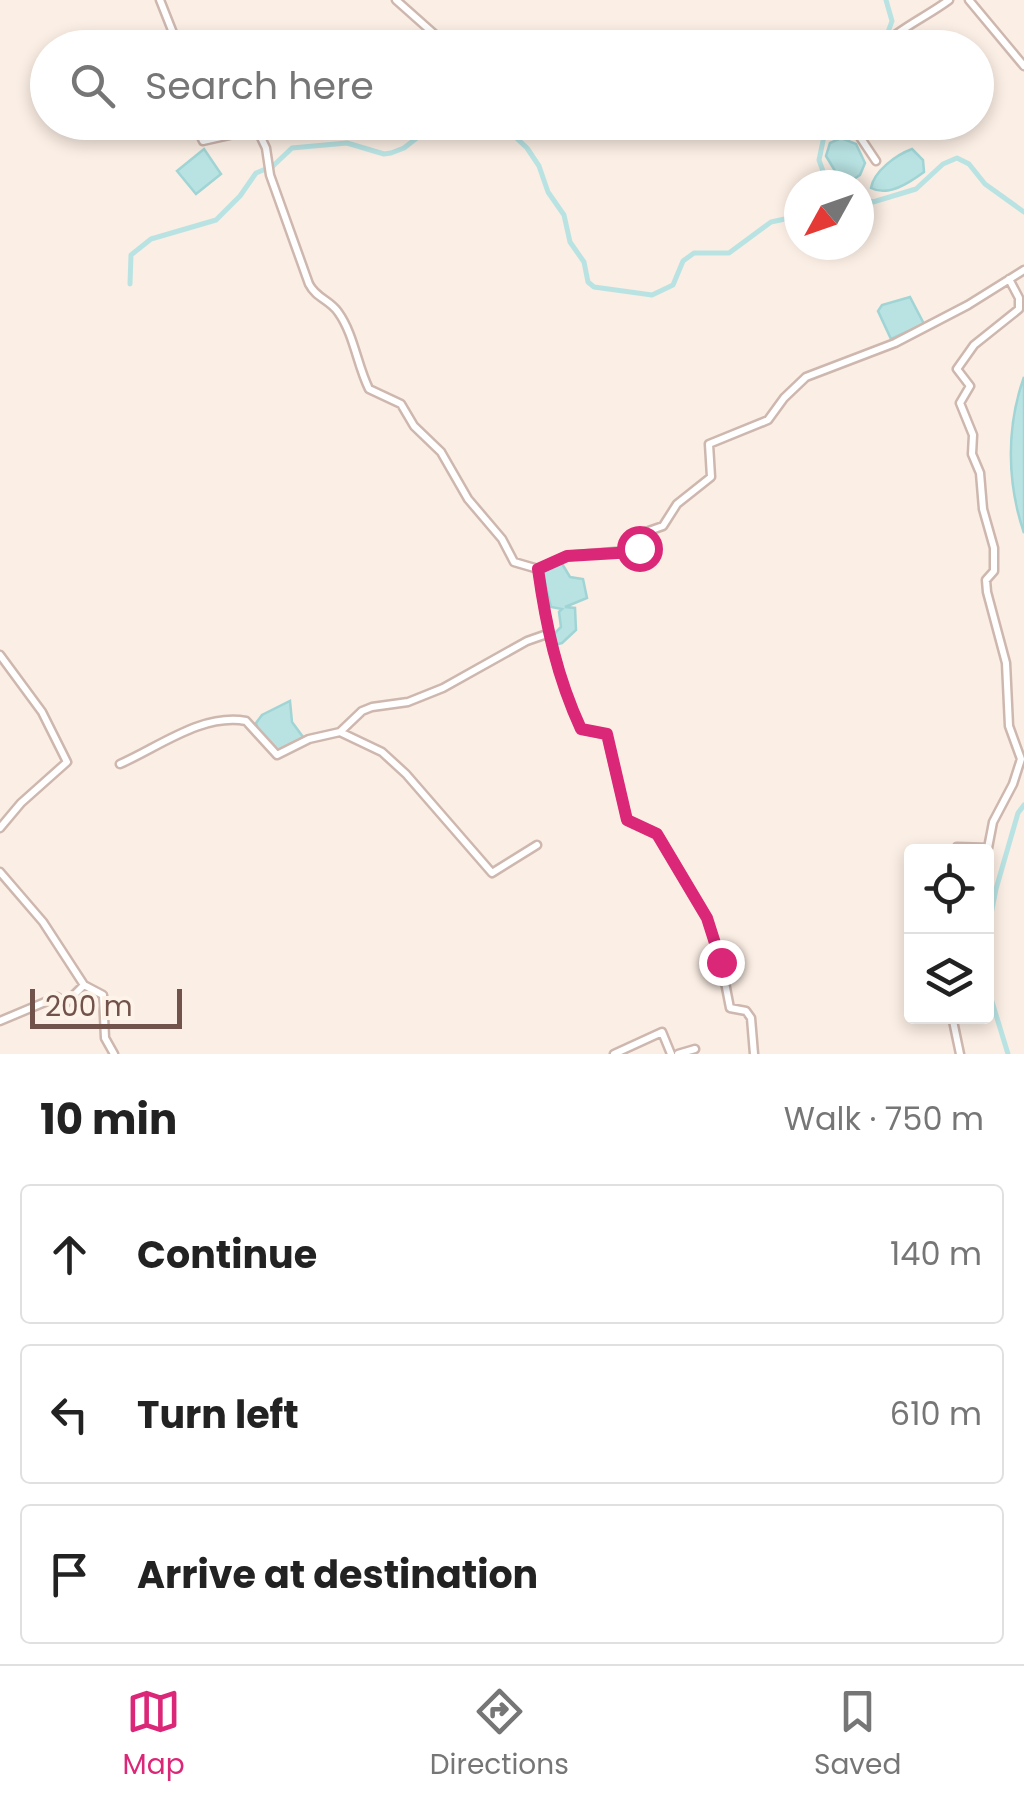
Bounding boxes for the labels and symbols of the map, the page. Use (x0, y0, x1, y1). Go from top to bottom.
north arrow (784, 170, 874, 260)
route start (617, 526, 663, 572)
route end (699, 940, 745, 986)
scale bar (30, 984, 182, 1028)

